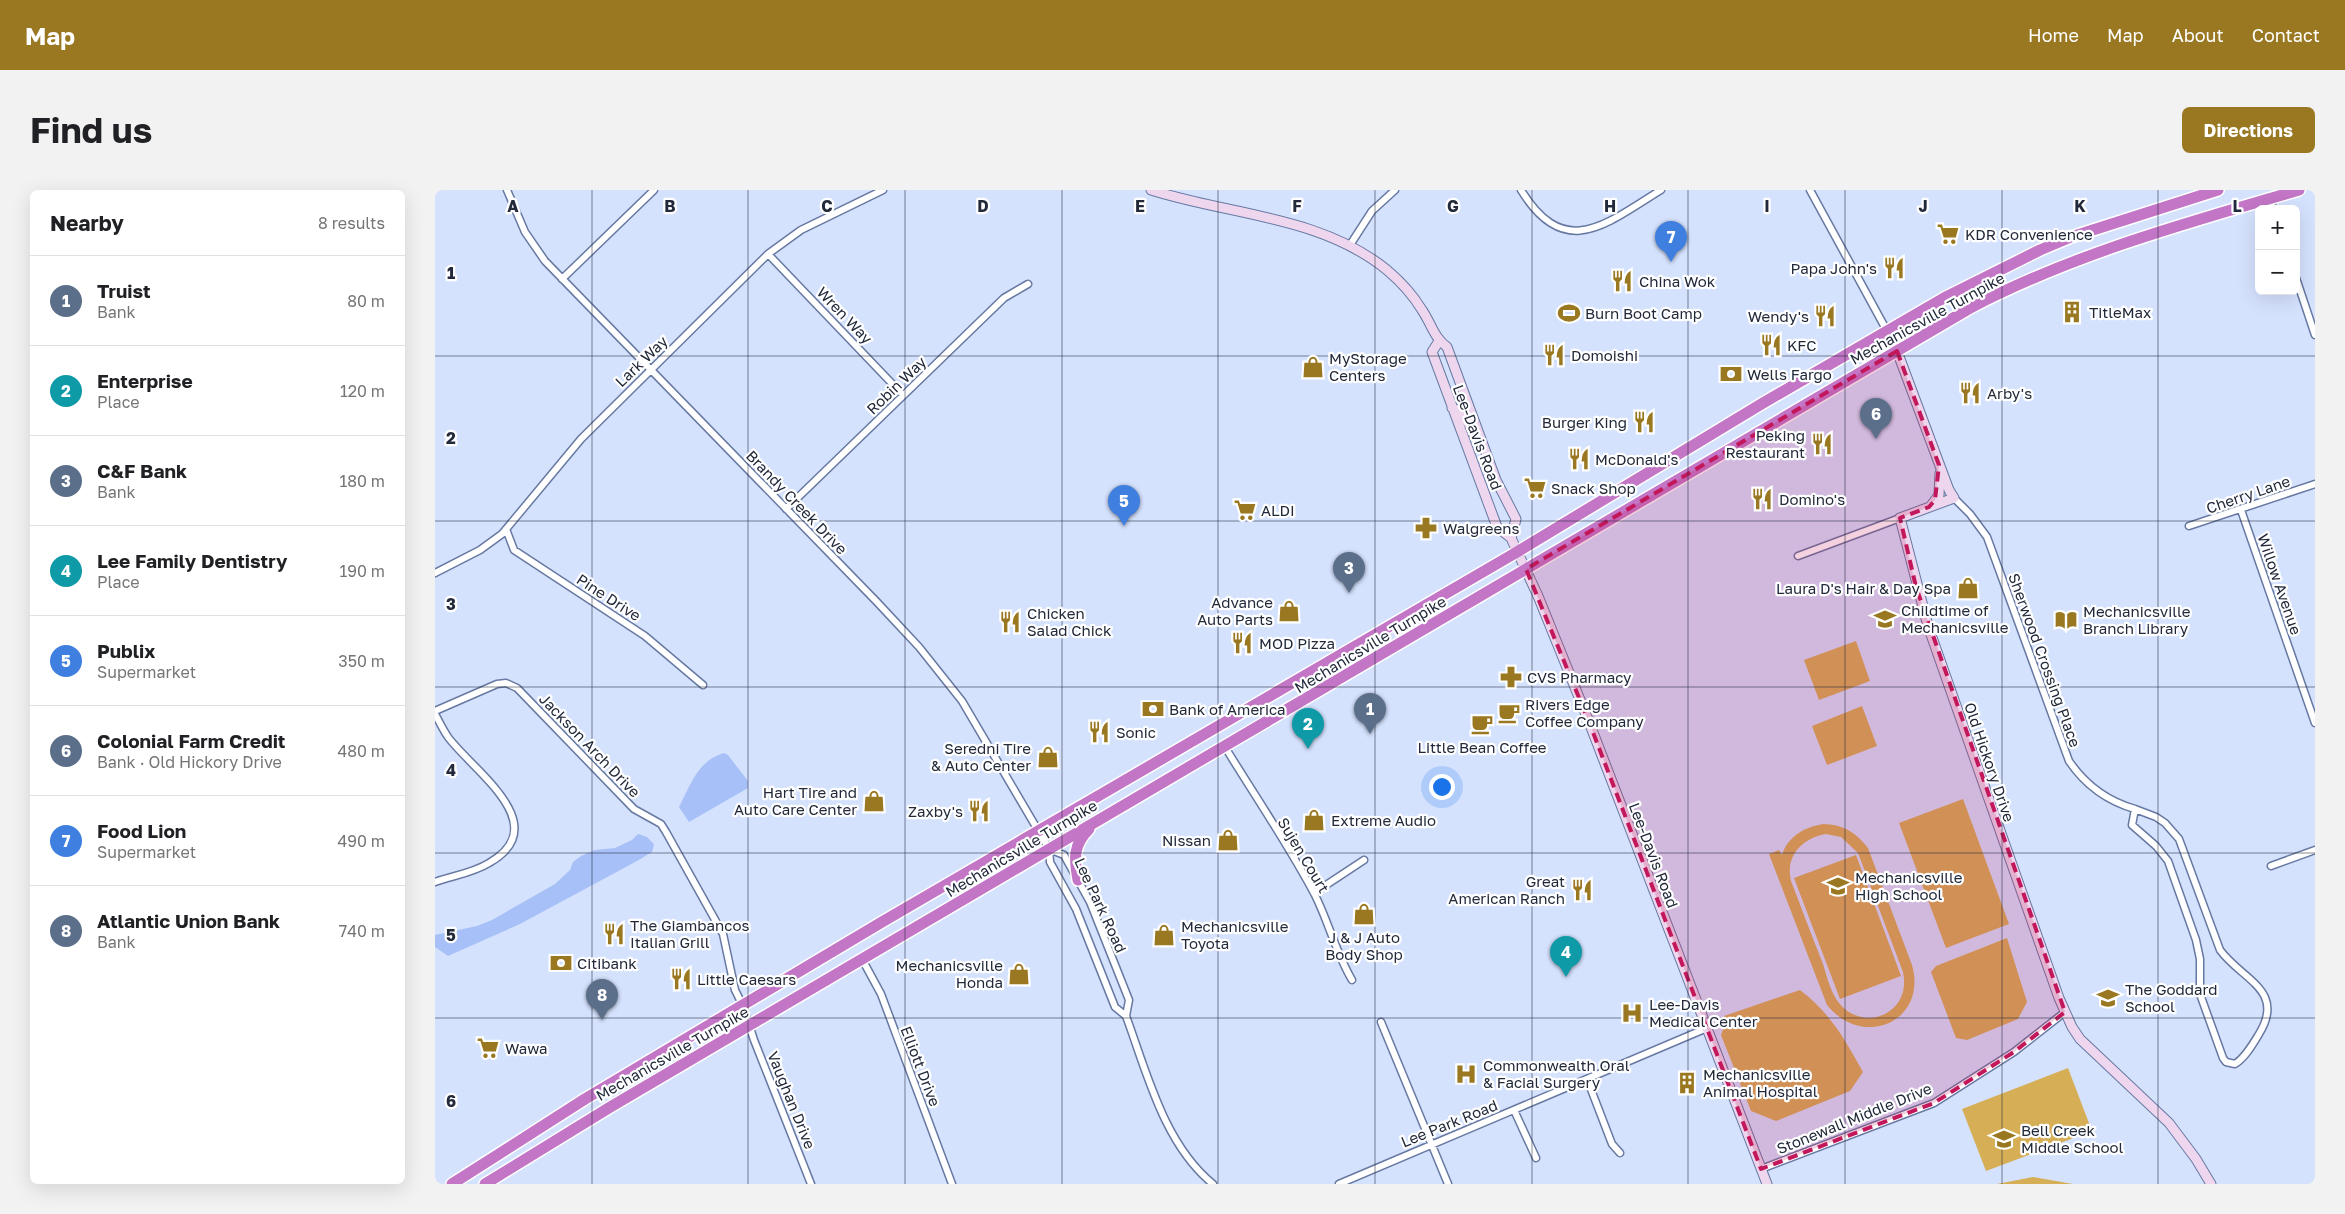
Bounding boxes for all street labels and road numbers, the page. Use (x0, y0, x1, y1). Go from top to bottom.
street label: Mechanicsville Turnpike (1847, 268, 2007, 368)
street label: Wren Way (814, 283, 877, 348)
street label: Lark Way (611, 331, 671, 390)
street label: Robin Way (863, 352, 930, 418)
street label: Lee-Davis Road (1450, 382, 1506, 492)
street label: Brandy Creek Drive (743, 446, 851, 558)
street label: Cherry Lane (2204, 471, 2293, 517)
street label: Willow Avenue (2254, 531, 2306, 637)
street label: Pine Drive (574, 570, 645, 625)
street label: Sherwood Crossing Place (2005, 571, 2085, 750)
street label: Mechanicsville Turnpike (1291, 591, 1449, 696)
street label: Jackson Arch Drive (536, 689, 644, 801)
street label: Old Hickory Drive (1961, 700, 2019, 824)
street label: Mechanicsville Turnpike (942, 795, 1100, 900)
street label: Lee-Davis Road (1626, 800, 1682, 910)
street label: Sujen Court (1274, 814, 1334, 896)
street label: Lee Park Road (1071, 855, 1131, 955)
street label: Mechanicsville Turnpike (592, 1002, 752, 1104)
street label: Elliott Drive (897, 1023, 945, 1109)
street label: Vaughan Drive (764, 1049, 820, 1152)
street label: Stonewall Middle Drive (1774, 1079, 1934, 1157)
street label: Lee Park Road (1398, 1095, 1500, 1151)

